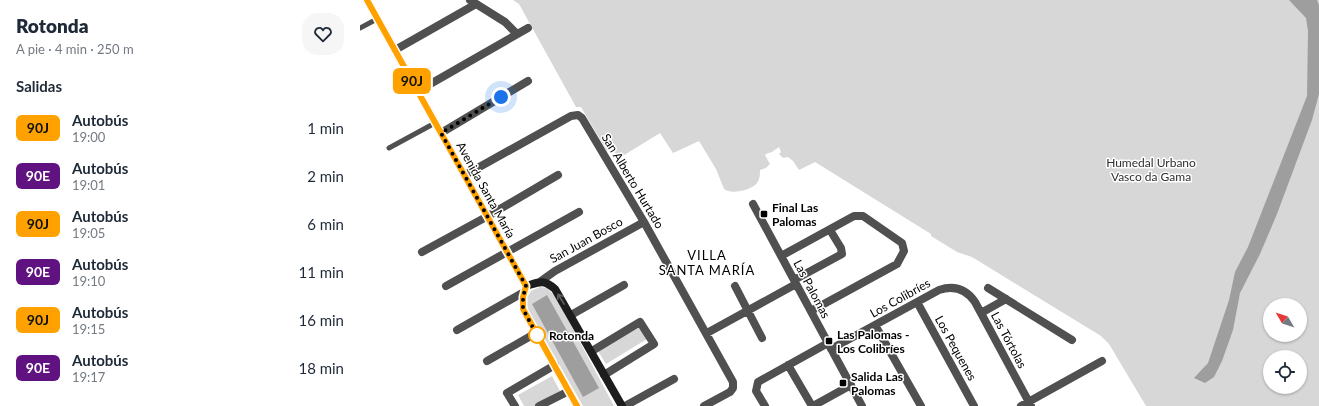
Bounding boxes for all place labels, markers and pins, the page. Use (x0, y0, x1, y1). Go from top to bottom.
place label: Final Las Palomas (772, 200, 818, 229)
marker: Final Las Palomas (759, 209, 769, 219)
marker: Rotonda (528, 326, 546, 344)
place label: Las Palomas - Los Colibríes (837, 327, 910, 356)
place label: Rotonda (549, 328, 594, 343)
marker: Las Palomas - Los Colibríes (824, 336, 834, 346)
place label: Salida Las Palomas (851, 369, 903, 398)
marker: Salida Las Palomas (838, 378, 848, 388)

